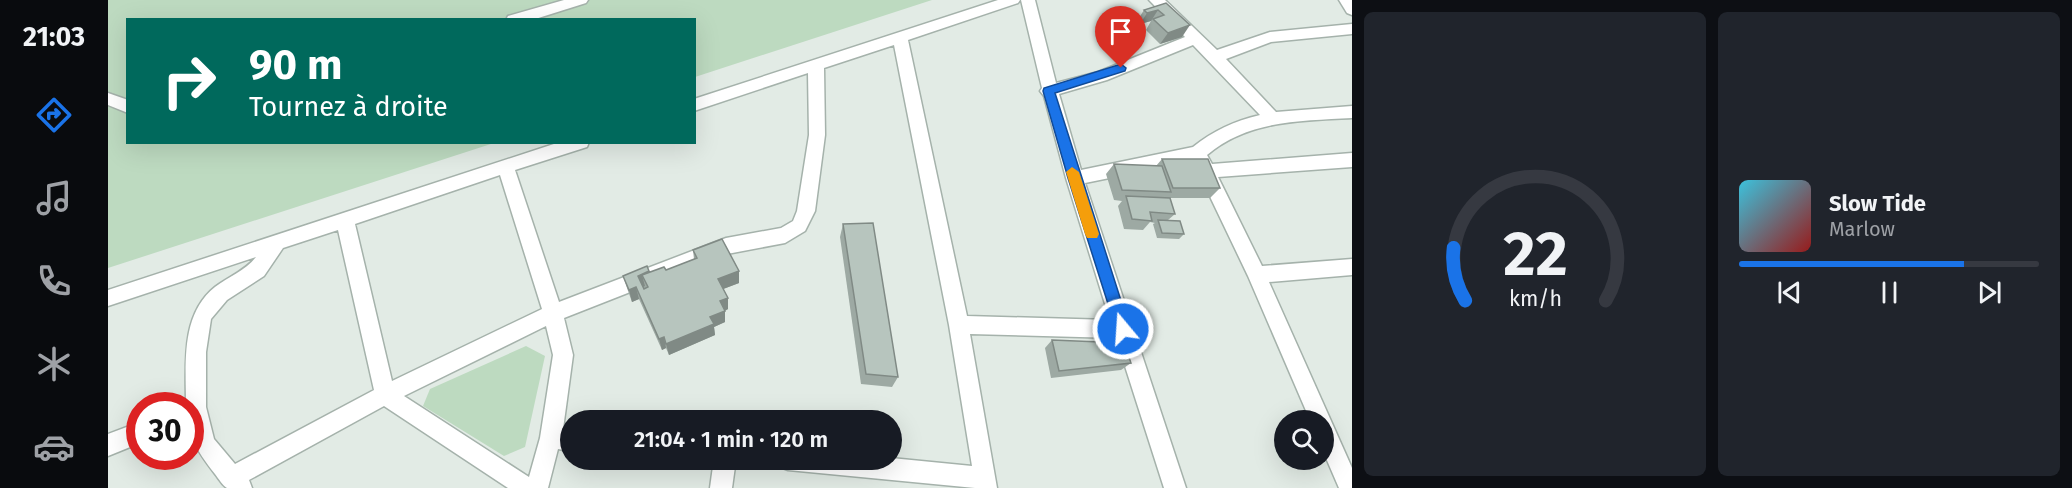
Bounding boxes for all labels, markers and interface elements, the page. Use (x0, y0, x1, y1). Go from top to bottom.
pin (1095, 6, 1146, 68)
icon: arrive (1104, 15, 1137, 48)
text: 21:03 (23, 21, 85, 53)
text: 90 m (249, 40, 343, 90)
icon: right (150, 42, 228, 120)
text: Tournez à droite (249, 91, 448, 123)
icon: directions (33, 94, 75, 136)
icon: music (33, 177, 75, 219)
text: Slow Tide (1829, 190, 1926, 217)
text: 22 (1503, 217, 1567, 292)
text: Marlow (1829, 217, 1895, 241)
icon: phone (33, 260, 75, 302)
icon: previous (1773, 276, 1806, 309)
icon: pause (1873, 276, 1906, 309)
icon: next (1973, 276, 2006, 309)
text: km/h (1508, 286, 1562, 312)
position arrow (1091, 297, 1155, 361)
icon: climate (33, 343, 75, 385)
speed limit sign: 30 (126, 392, 204, 470)
map controls (1274, 410, 1334, 470)
button: search (1274, 410, 1334, 470)
icon: car (33, 426, 75, 468)
text: 21:04 · 1 min · 120 m (634, 426, 828, 453)

